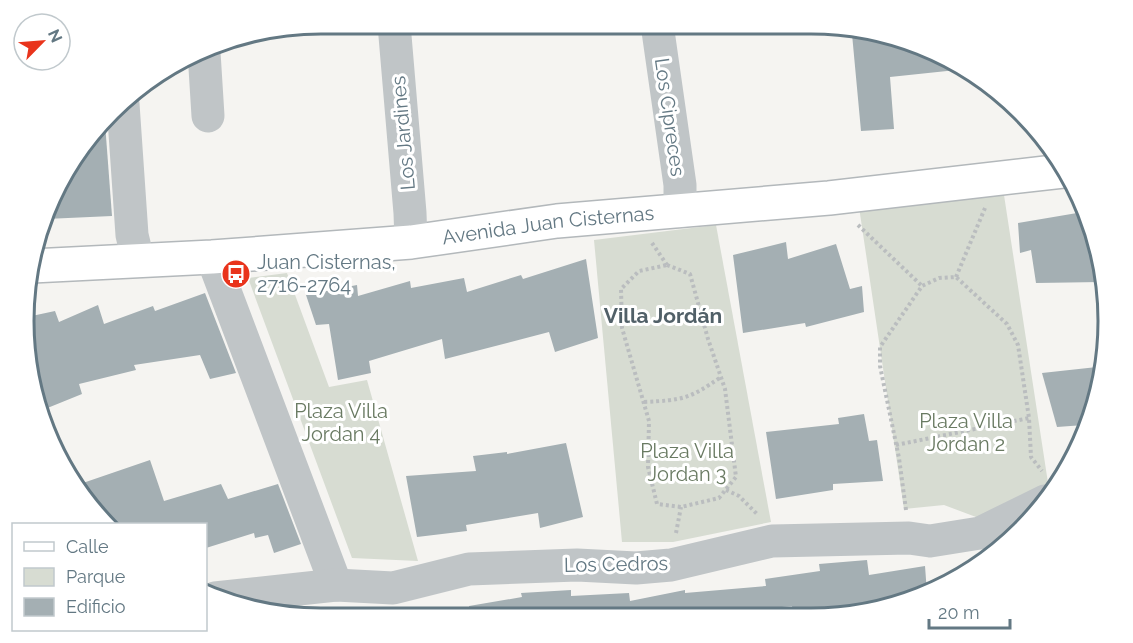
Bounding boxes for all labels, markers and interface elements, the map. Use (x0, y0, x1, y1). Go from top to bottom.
north arrow (12, 12, 72, 72)
text: N (44, 26, 66, 45)
street label: Los Cipreces (650, 56, 690, 178)
street label: Los Jardines (386, 75, 420, 191)
street label: Avenida Juan Cisternas (441, 201, 655, 249)
place label: Juan Cisternas, 2716-2764 (257, 250, 396, 297)
bus stop icon: Juan Cisternas, 2716-2764 (220, 258, 252, 290)
district label: Villa Jordán (604, 303, 722, 328)
park label: Plaza Villa Jordan 4 (294, 399, 388, 446)
park label: Plaza Villa Jordan 2 (919, 409, 1013, 456)
park label: Plaza Villa Jordan 3 (640, 439, 734, 486)
legend (12, 523, 207, 631)
text: Calle (66, 536, 109, 557)
street label: Los Cedros (564, 551, 668, 577)
text: Parque (66, 566, 126, 587)
scale bar (929, 592, 1010, 630)
text: Edificio (66, 596, 126, 617)
text: 20 m (938, 602, 980, 623)

